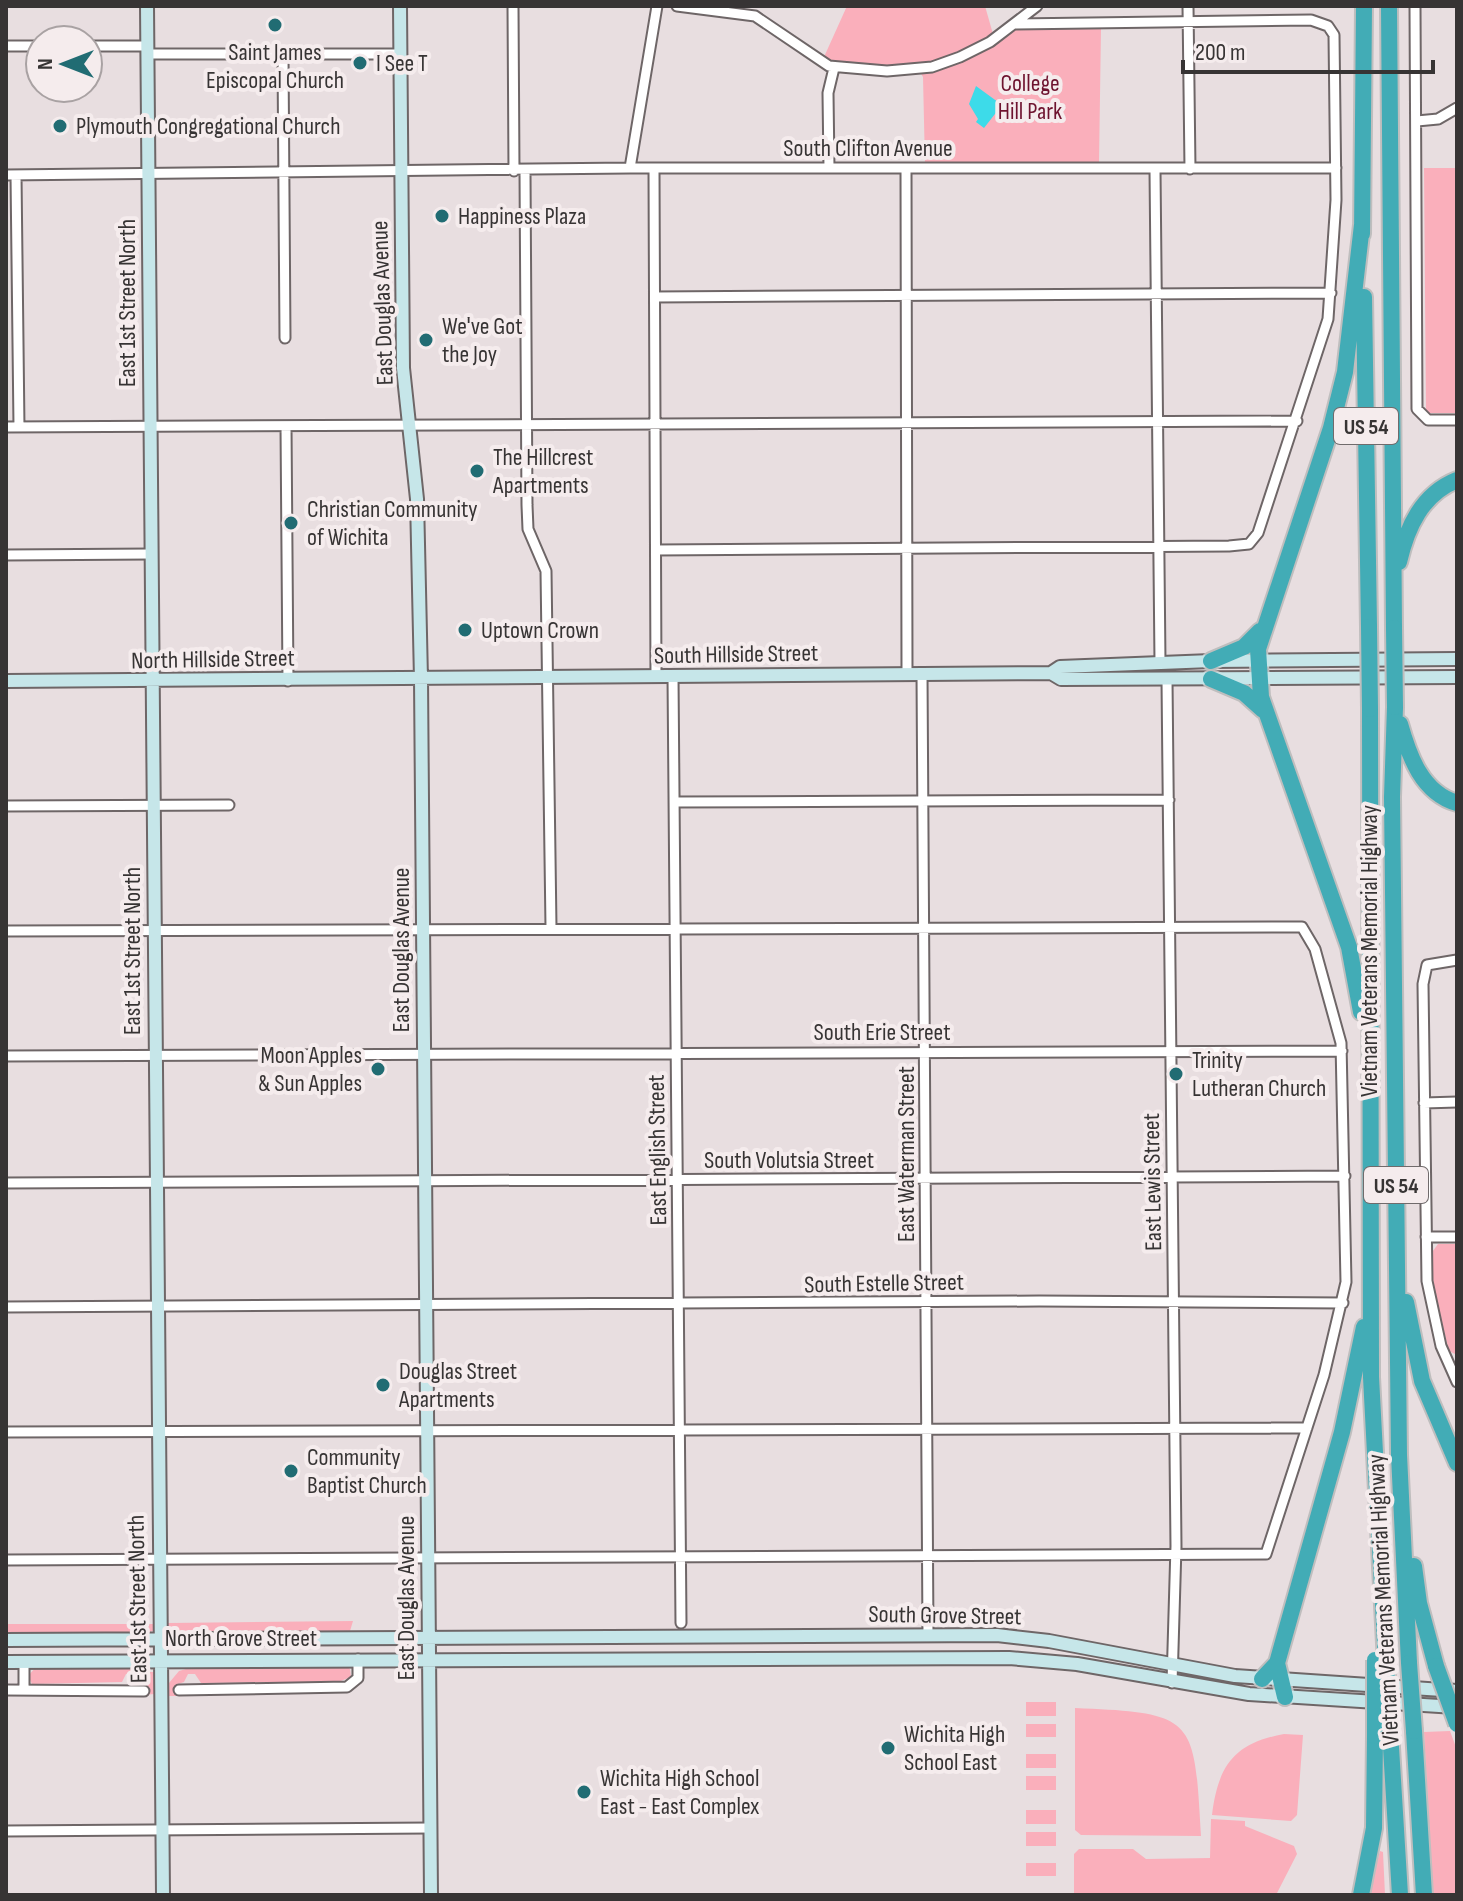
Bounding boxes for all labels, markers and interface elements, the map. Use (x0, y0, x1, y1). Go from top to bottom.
marker: Saint James Episcopal Church (266, 16, 284, 34)
north arrow (24, 24, 104, 104)
scale bar (1183, 24, 1433, 74)
place label: Saint James Episcopal Church (206, 38, 344, 95)
text: 200 m (1195, 38, 1246, 67)
place label: I See T (376, 49, 428, 78)
marker: I See T (351, 54, 369, 72)
text: N (32, 58, 59, 70)
park label: College Hill Park (998, 69, 1062, 126)
place label: Plymouth Congregational Church (76, 112, 340, 141)
marker: Plymouth Congregational Church (51, 117, 69, 135)
street label: South Clifton Avenue (783, 134, 953, 163)
place label: Happiness Plaza (458, 202, 586, 231)
marker: Happiness Plaza (433, 207, 451, 225)
street label: East 1st Street North (113, 219, 142, 387)
street label: East Douglas Avenue (365, 220, 400, 386)
place label: We've Got the Joy (442, 312, 523, 369)
marker: We've Got the Joy (417, 331, 435, 349)
road number: US 54 (1334, 408, 1398, 444)
place label: The Hillcrest Apartments (492, 443, 593, 500)
marker: The Hillcrest Apartments (468, 462, 486, 480)
place label: Christian Community of Wichita (307, 495, 478, 552)
marker: Christian Community of Wichita (282, 514, 300, 532)
place label: Uptown Crown (481, 616, 599, 645)
marker: Uptown Crown (456, 621, 474, 639)
street label: South Hillside Street (654, 639, 818, 670)
street label: North Hillside Street (131, 644, 295, 675)
street label: Vietnam Veterans Memorial Highway (1355, 805, 1384, 1097)
street label: East 1st Street North (118, 867, 147, 1035)
street label: East Douglas Avenue (387, 868, 416, 1032)
street label: South Erie Street (813, 1018, 951, 1047)
place label: Moon Apples & Sun Apples (258, 1041, 362, 1098)
place label: Trinity Lutheran Church (1192, 1046, 1326, 1103)
marker: Moon Apples & Sun Apples (369, 1060, 387, 1078)
marker: Trinity Lutheran Church (1167, 1065, 1185, 1083)
street label: East Waterman Street (892, 1066, 921, 1242)
street label: East English Street (642, 1074, 673, 1226)
street label: East Lewis Street (1137, 1113, 1168, 1251)
street label: South Volutsia Street (704, 1146, 874, 1175)
road number: US 54 (1364, 1167, 1428, 1203)
street label: South Estelle Street (804, 1268, 964, 1299)
place label: Douglas Street Apartments (398, 1357, 517, 1414)
marker: Douglas Street Apartments (374, 1376, 392, 1394)
place label: Community Baptist Church (307, 1443, 427, 1500)
street label: Vietnam Veterans Memorial Highway (1361, 1453, 1406, 1746)
marker: Community Baptist Church (282, 1462, 300, 1480)
street label: East 1st Street North (122, 1515, 153, 1683)
street label: East Douglas Avenue (392, 1516, 421, 1680)
street label: South Grove Street (868, 1600, 1022, 1631)
street label: North Grove Street (165, 1624, 317, 1653)
place label: Wichita High School East (904, 1720, 1005, 1777)
marker: Wichita High School East (879, 1739, 897, 1757)
place label: Wichita High School East - East Complex (600, 1764, 760, 1821)
marker: Wichita High School East - East Complex (575, 1783, 593, 1801)

